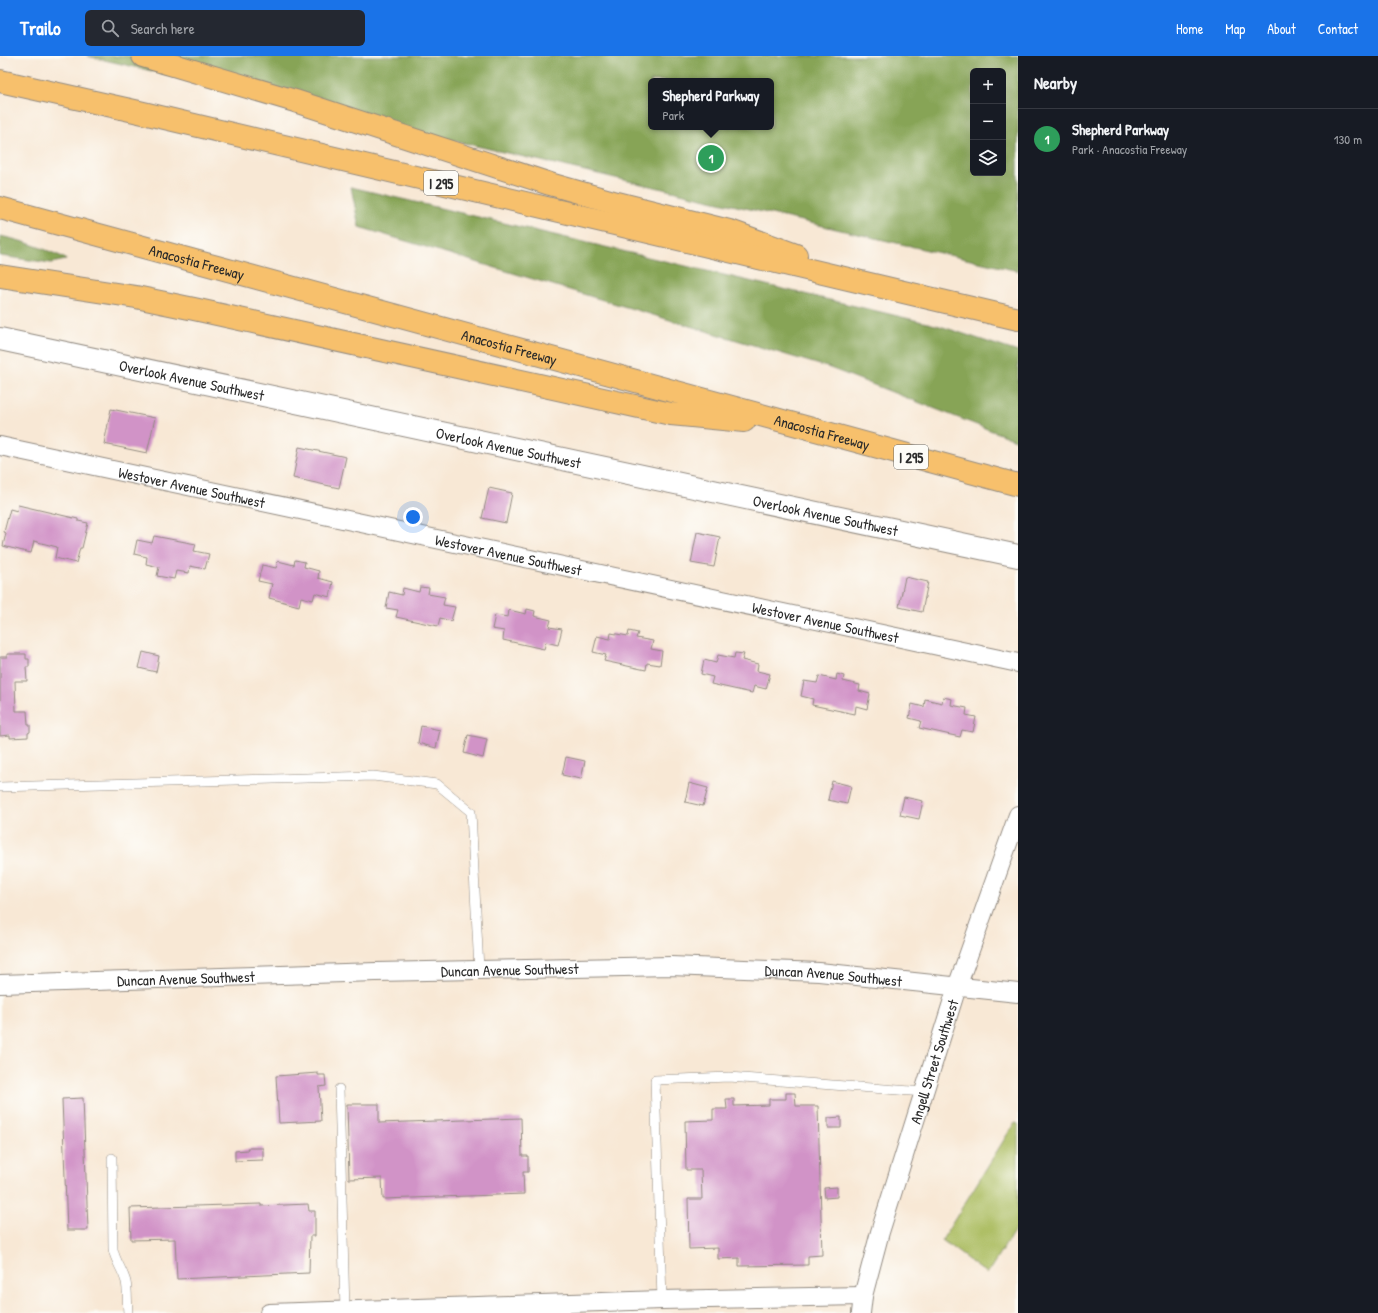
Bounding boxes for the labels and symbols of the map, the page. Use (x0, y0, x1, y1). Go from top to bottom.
pin: 1 (698, 143, 724, 173)
road number: I 295 (424, 171, 458, 195)
street label: Anacostia Freeway (147, 239, 247, 285)
street label: Anacostia Freeway (459, 324, 560, 370)
street label: Overlook Avenue Southwest (117, 354, 267, 406)
street label: Anacostia Freeway (772, 409, 872, 455)
street label: Overlook Avenue Southwest (434, 422, 584, 473)
road number: I 295 (894, 445, 928, 469)
street label: Westover Avenue Southwest (116, 461, 268, 513)
street label: Overlook Avenue Southwest (751, 489, 901, 541)
your location (403, 507, 423, 527)
street label: Westover Avenue Southwest (433, 529, 585, 580)
street label: Westover Avenue Southwest (750, 596, 901, 648)
street label: Duncan Avenue Southwest (441, 957, 580, 981)
street label: Duncan Avenue Southwest (764, 959, 904, 991)
street label: Duncan Avenue Southwest (117, 965, 256, 991)
street label: Angell Street Southwest (904, 996, 963, 1126)

